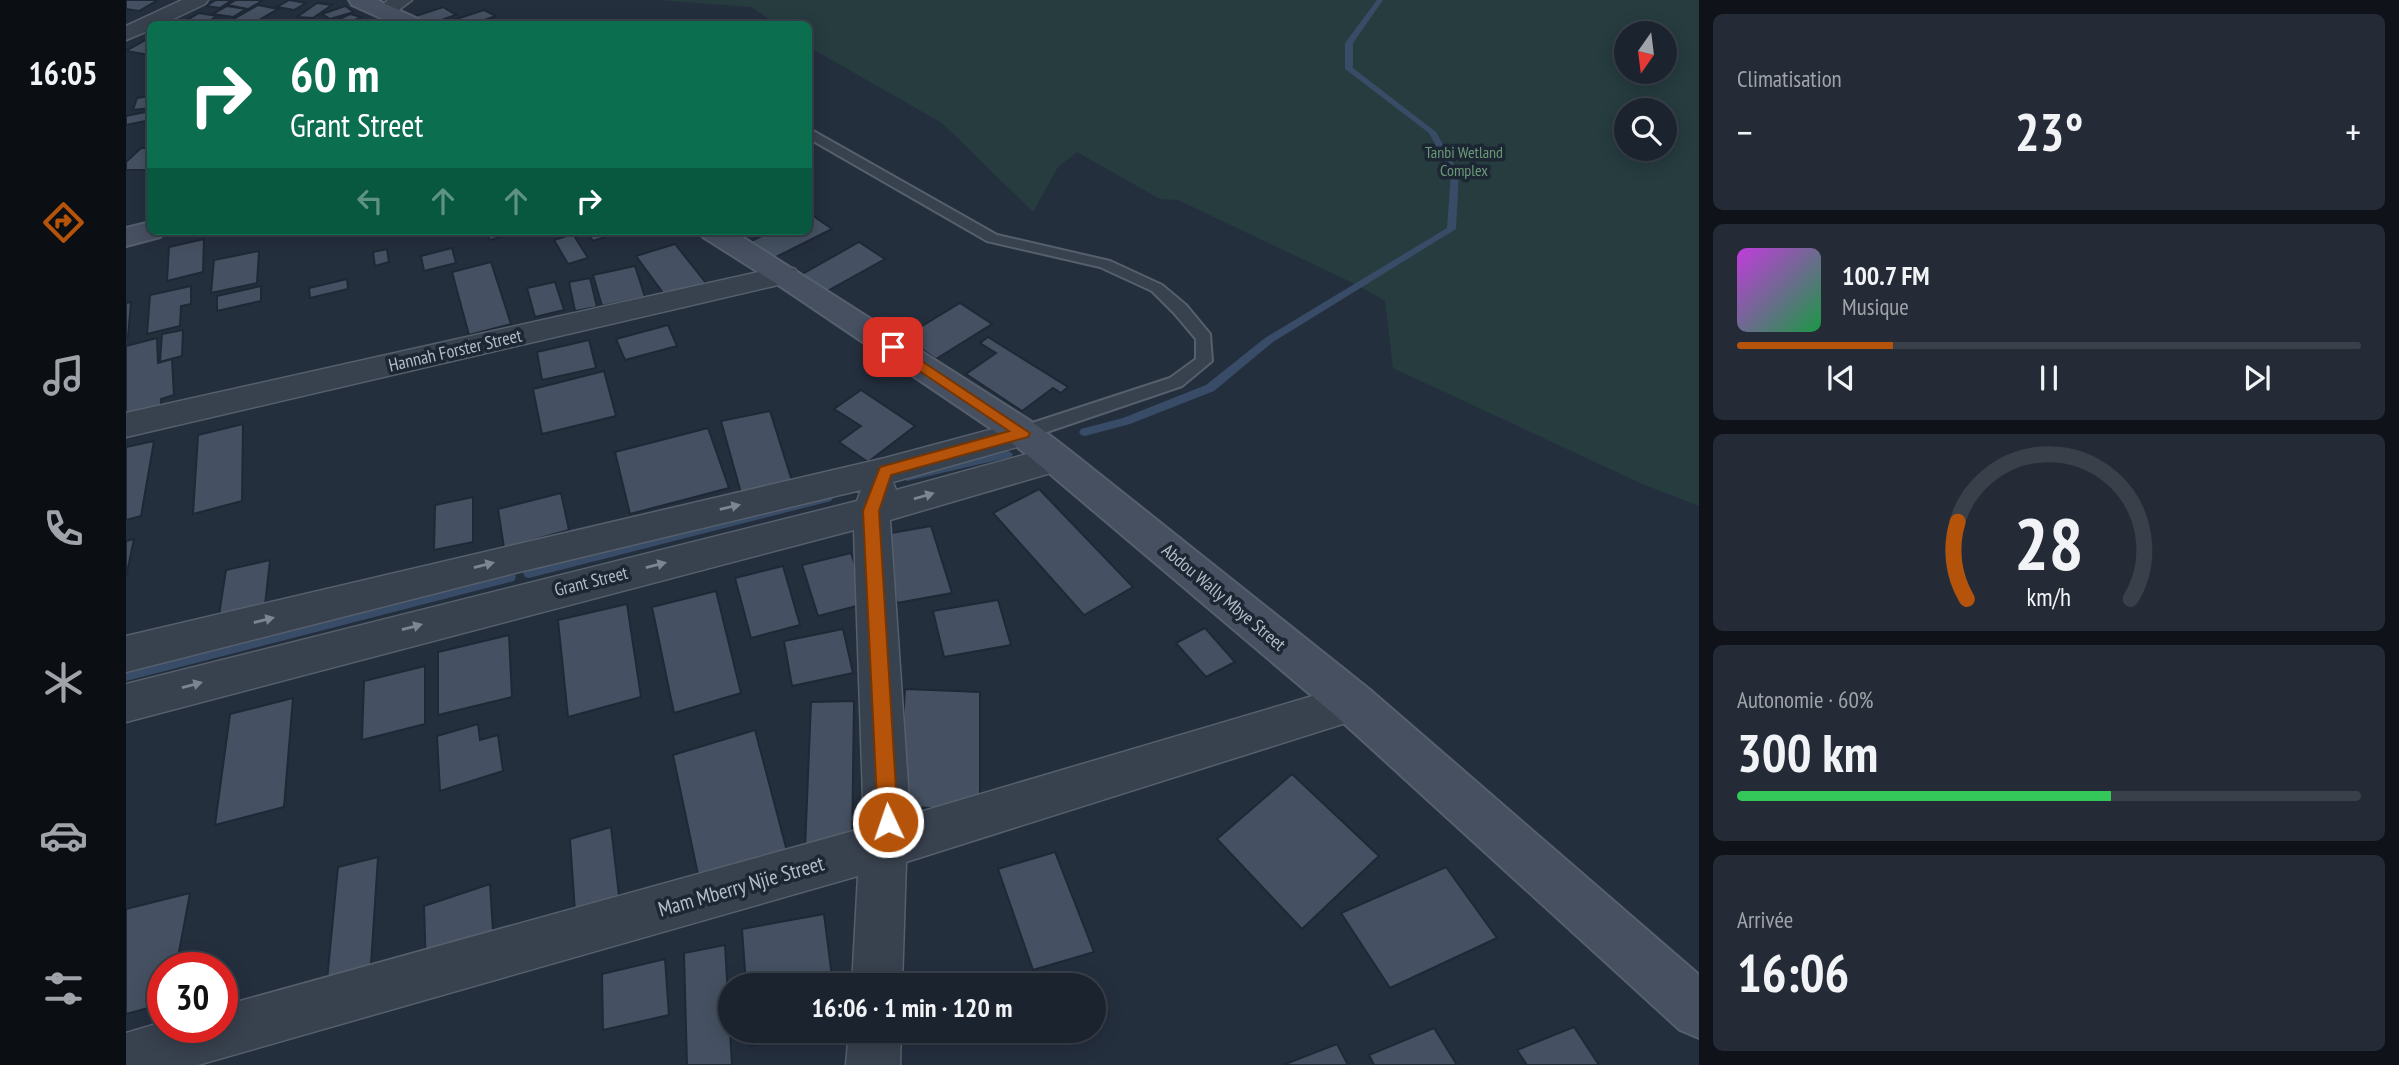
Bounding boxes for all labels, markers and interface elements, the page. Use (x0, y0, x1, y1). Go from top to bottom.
north arrow (1614, 21, 1676, 84)
map controls (1614, 21, 1677, 161)
text: 60 m (290, 42, 379, 106)
icon: right (175, 49, 266, 140)
text: 16:05 (28, 52, 98, 94)
text: Climatisation (1737, 64, 1842, 93)
button: search (1614, 98, 1677, 161)
text: 23° (2015, 98, 2083, 165)
text: Grant Street (290, 104, 423, 146)
text: − (1737, 107, 1753, 156)
text: + (2345, 107, 2361, 156)
park label: Tanbi Wetland Complex (1425, 142, 1503, 180)
icon: left (351, 182, 389, 220)
icon: ahead (424, 182, 462, 220)
icon: ahead (497, 182, 535, 220)
icon: right (570, 182, 608, 220)
icon: directions (39, 198, 88, 247)
text: 100.7 FM (1842, 259, 1930, 292)
text: Musique (1842, 292, 1909, 321)
pin (863, 317, 923, 377)
street label: Hannah Forster Street (386, 323, 524, 377)
icon: arrive (874, 328, 912, 366)
icon: music (39, 351, 88, 400)
icon: previous (1822, 359, 1860, 397)
icon: pause (2030, 359, 2068, 397)
icon: next (2238, 359, 2276, 397)
one-way arrow (913, 490, 935, 501)
text: 28 (2014, 495, 2084, 589)
one-way arrow (719, 501, 741, 512)
icon: phone (39, 504, 88, 553)
street label: Abdou Wally Mbye Street (1157, 538, 1291, 656)
one-way arrow (474, 559, 496, 570)
one-way arrow (645, 559, 667, 570)
street label: Grant Street (552, 561, 630, 601)
text: km/h (2027, 580, 2071, 612)
one-way arrow (253, 614, 275, 625)
one-way arrow (401, 621, 423, 632)
icon: climate (39, 658, 88, 707)
one-way arrow (181, 679, 203, 690)
text: Autonomie · 60% (1737, 685, 1873, 714)
text: 300 km (1737, 719, 1878, 786)
position arrow (851, 785, 925, 859)
icon: car (39, 811, 88, 860)
street label: Mam Mberry Njie Street (655, 849, 827, 923)
text: Arrivée (1737, 905, 1793, 934)
text: 16:06 (1737, 939, 1849, 1006)
speed limit sign: 30 (147, 952, 238, 1043)
icon: filters (39, 964, 88, 1013)
text: 16:06 · 1 min · 120 m (812, 991, 1012, 1024)

